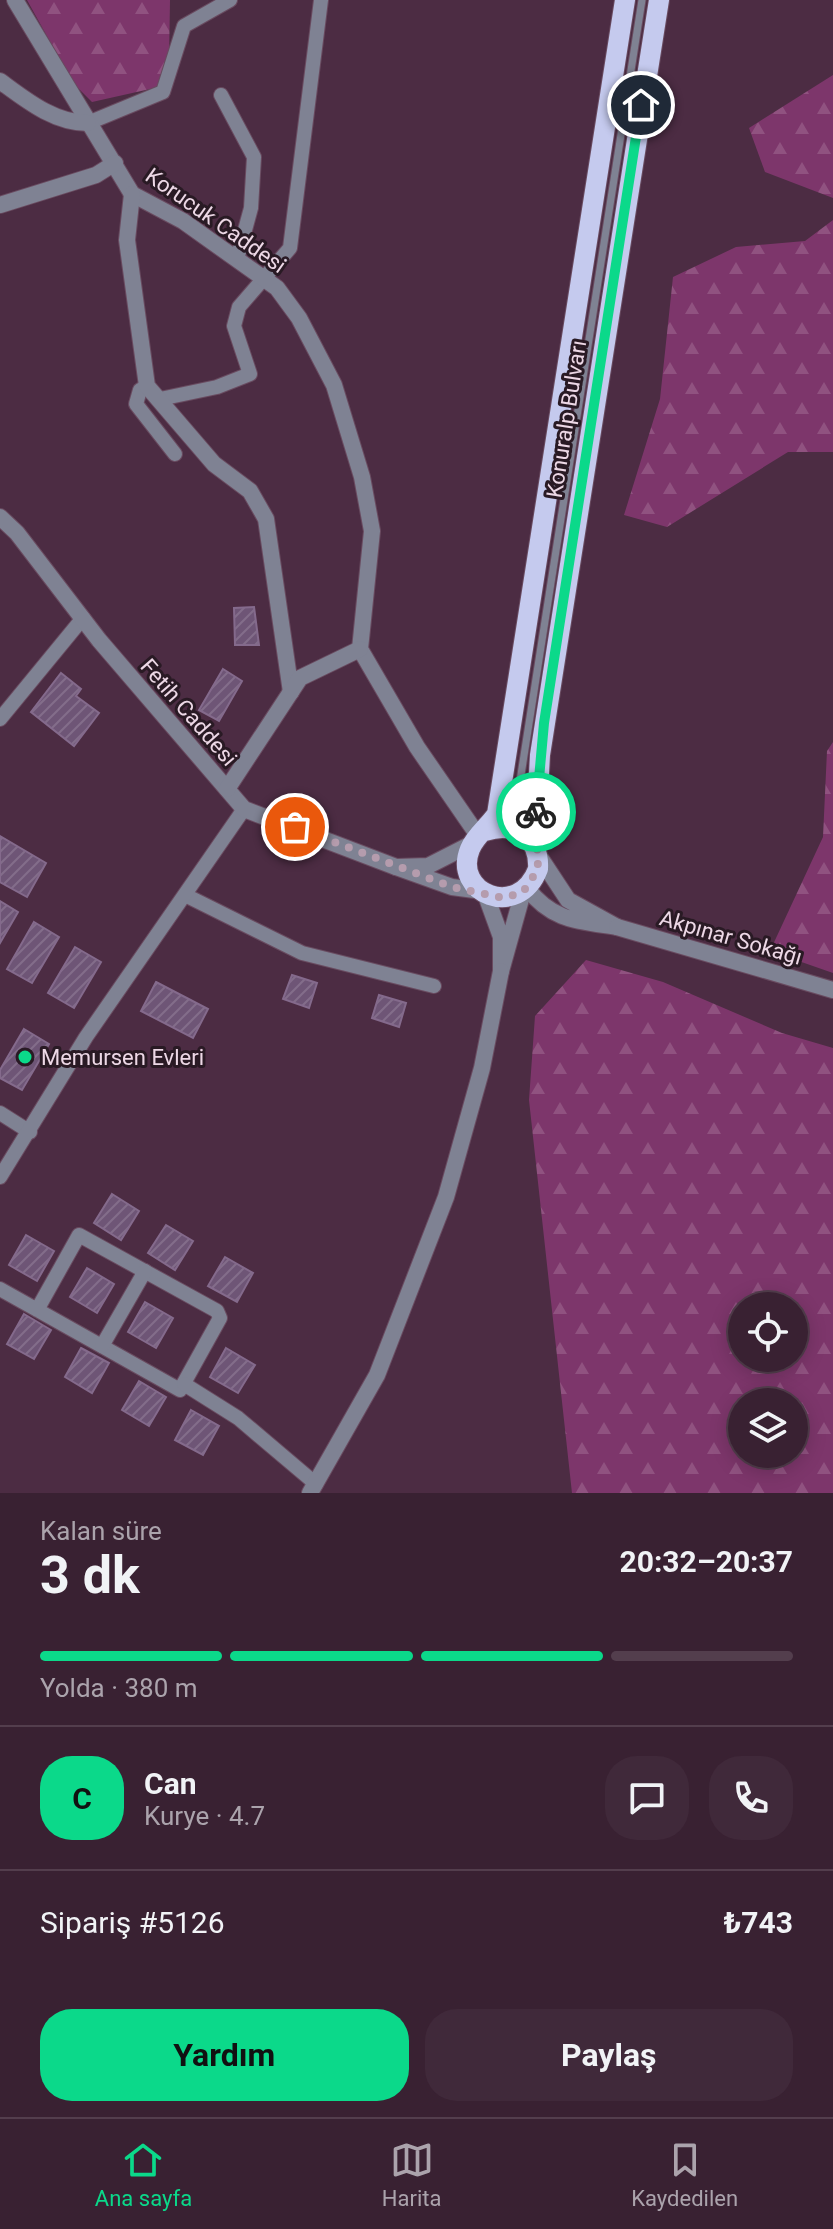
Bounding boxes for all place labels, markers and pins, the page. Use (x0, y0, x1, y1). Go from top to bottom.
pin (607, 71, 675, 139)
pin (261, 793, 329, 861)
place label: Memursen Evleri (41, 1045, 204, 1070)
marker: Memursen Evleri (16, 1048, 34, 1066)

